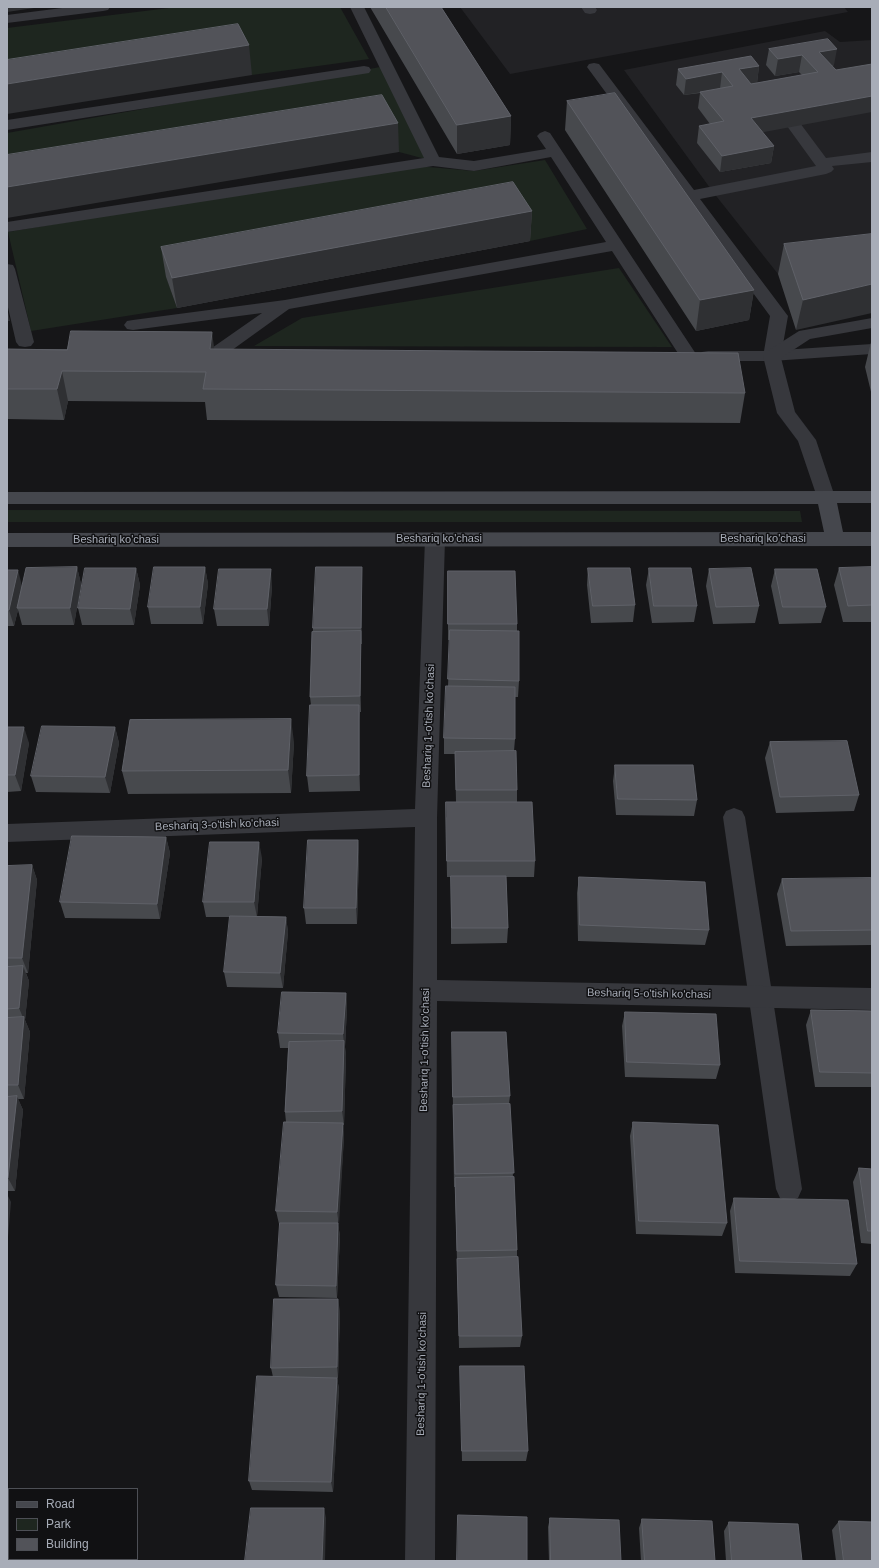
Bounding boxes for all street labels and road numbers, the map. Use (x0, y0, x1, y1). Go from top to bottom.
street label: Beshariq ko'chasi (396, 532, 482, 546)
street label: Beshariq ko'chasi (720, 532, 806, 546)
street label: Beshariq ko'chasi (73, 533, 159, 547)
street label: Beshariq 1-o'tish ko'chasi (420, 664, 438, 788)
street label: Beshariq 3-o'tish ko'chasi (155, 816, 279, 834)
street label: Beshariq 5-o'tish ko'chasi (587, 986, 711, 1002)
street label: Beshariq 1-o'tish ko'chasi (417, 988, 433, 1112)
street label: Beshariq 1-o'tish ko'chasi (414, 1312, 430, 1436)

